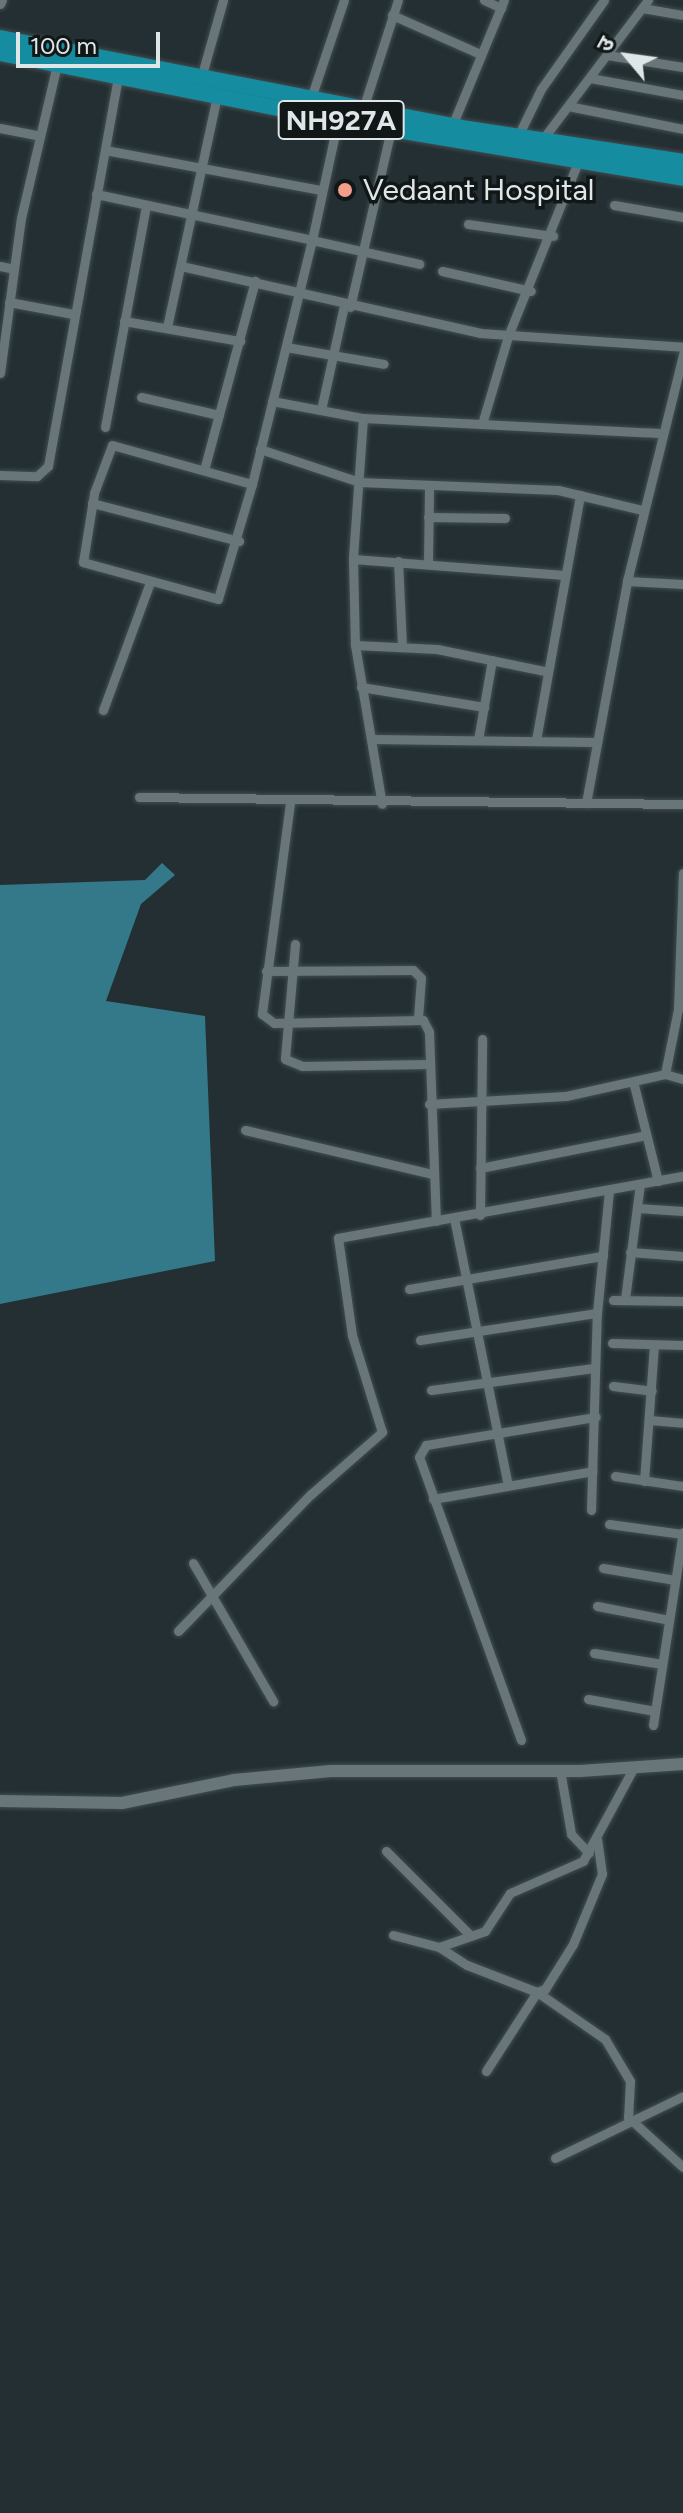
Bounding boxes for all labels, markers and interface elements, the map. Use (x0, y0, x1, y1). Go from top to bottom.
scale bar (20, 16, 164, 66)
north arrow (587, 16, 667, 96)
text: 100 m (30, 31, 97, 60)
text: उ (591, 32, 621, 56)
road number: NH927A (277, 96, 405, 144)
place label: Vedaant Hospital (363, 172, 594, 208)
marker: Vedaant Hospital (334, 179, 356, 201)

